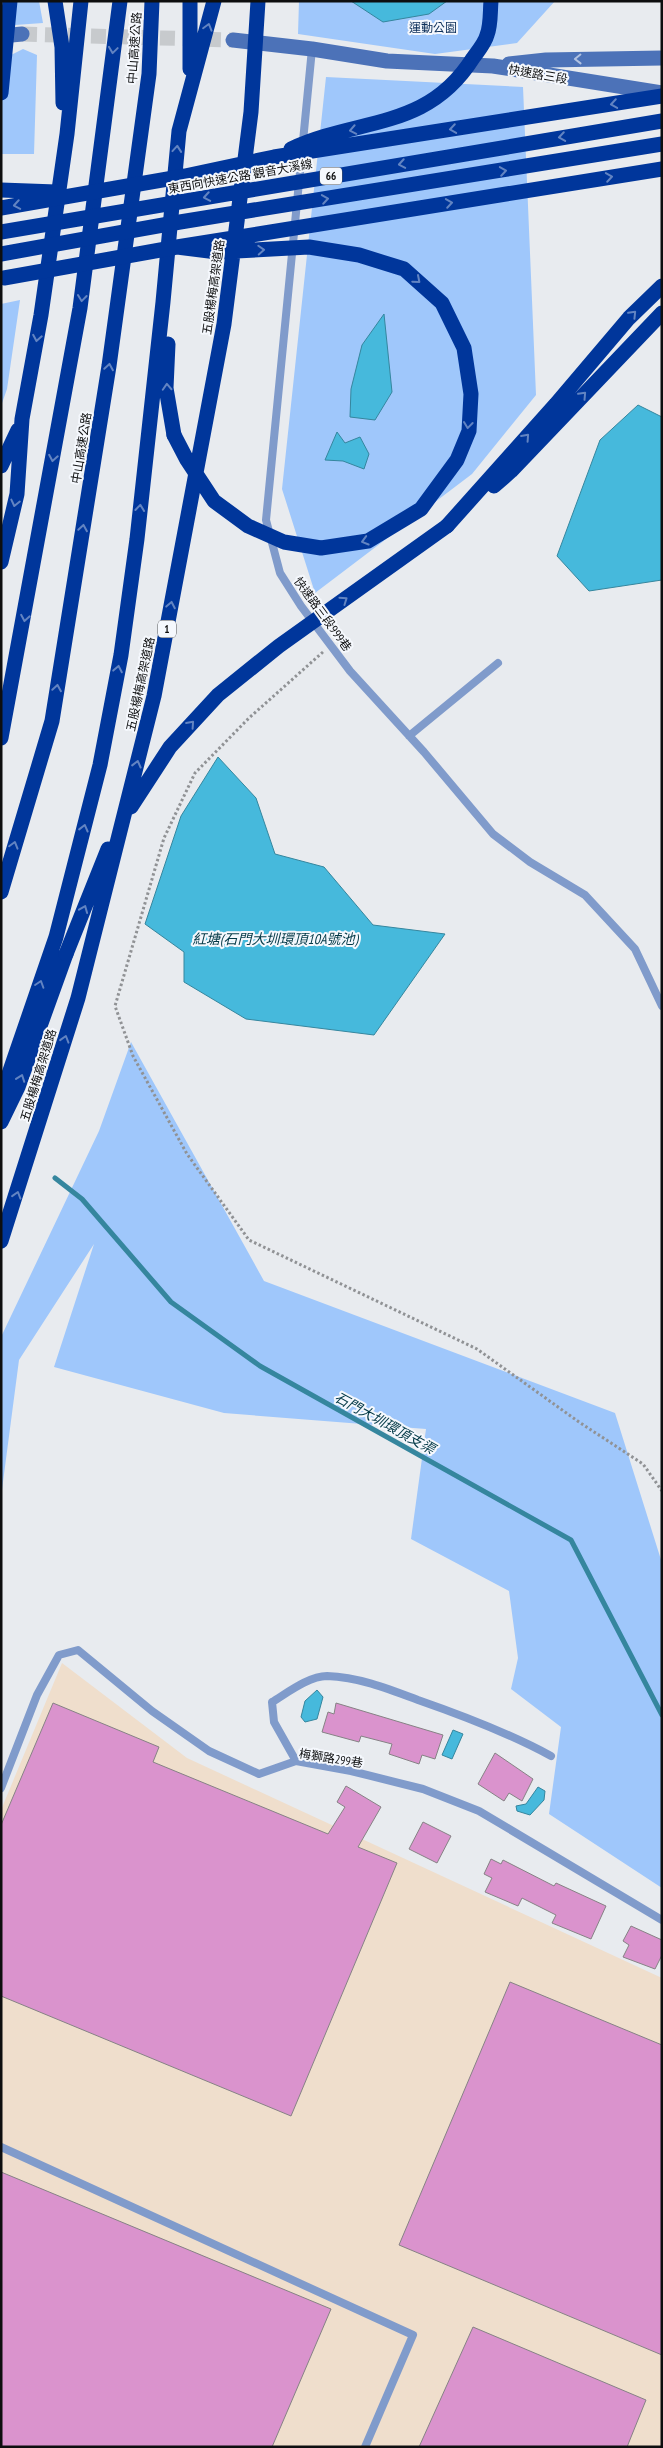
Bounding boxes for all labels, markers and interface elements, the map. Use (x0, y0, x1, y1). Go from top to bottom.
street label: 中山高速公路 (124, 12, 144, 84)
park label: 運動公園 (409, 20, 457, 35)
one-way arrow (202, 23, 212, 31)
one-way arrow (108, 46, 119, 54)
one-way arrow (574, 54, 582, 64)
street label: 快速路三段 (507, 61, 569, 87)
one-way arrow (609, 98, 618, 108)
one-way arrow (449, 123, 457, 134)
one-way arrow (348, 124, 357, 134)
one-way arrow (557, 131, 565, 142)
one-way arrow (171, 145, 182, 153)
street label: 東西向快速公路 觀音大溪線 (167, 156, 313, 196)
one-way arrow (397, 158, 406, 168)
one-way arrow (499, 166, 507, 176)
road number: 66 (320, 168, 342, 185)
one-way arrow (605, 173, 614, 183)
one-way arrow (202, 191, 211, 201)
one-way arrow (322, 194, 330, 205)
one-way arrow (13, 199, 22, 210)
one-way arrow (444, 199, 453, 209)
street label: 五股楊梅高架道路 (199, 238, 227, 336)
one-way arrow (257, 244, 265, 255)
one-way arrow (411, 275, 420, 284)
one-way arrow (77, 294, 88, 302)
one-way arrow (627, 311, 636, 320)
one-way arrow (33, 334, 43, 342)
one-way arrow (103, 363, 113, 372)
one-way arrow (161, 383, 172, 391)
one-way arrow (577, 392, 586, 401)
street label: 中山高速公路 (68, 411, 94, 485)
one-way arrow (463, 422, 474, 430)
one-way arrow (521, 434, 530, 443)
one-way arrow (49, 453, 59, 462)
one-way arrow (10, 498, 21, 507)
one-way arrow (134, 504, 145, 512)
one-way arrow (77, 524, 87, 532)
one-way arrow (361, 535, 369, 545)
street label: 快速路三段999巷 (291, 574, 355, 654)
one-way arrow (338, 597, 348, 606)
one-way arrow (166, 600, 176, 609)
one-way arrow (20, 613, 30, 622)
road number: 1 (158, 620, 176, 638)
street label: 五股楊梅高架道路 (123, 635, 157, 733)
one-way arrow (113, 665, 123, 674)
one-way arrow (51, 684, 62, 692)
one-way arrow (185, 721, 194, 730)
one-way arrow (131, 759, 142, 768)
one-way arrow (78, 823, 89, 832)
one-way arrow (9, 841, 19, 849)
one-way arrow (77, 905, 88, 914)
water label: 紅塘(石門大圳環頂10A號池) (192, 930, 360, 948)
one-way arrow (34, 981, 44, 989)
street label: 五股楊梅高架道路 (17, 1027, 59, 1123)
one-way arrow (60, 1036, 70, 1044)
one-way arrow (15, 1074, 26, 1083)
one-way arrow (11, 1191, 21, 1199)
water label: 石門大圳環頂支渠 (332, 1388, 440, 1459)
street label: 梅獅路299巷 (298, 1746, 364, 1770)

